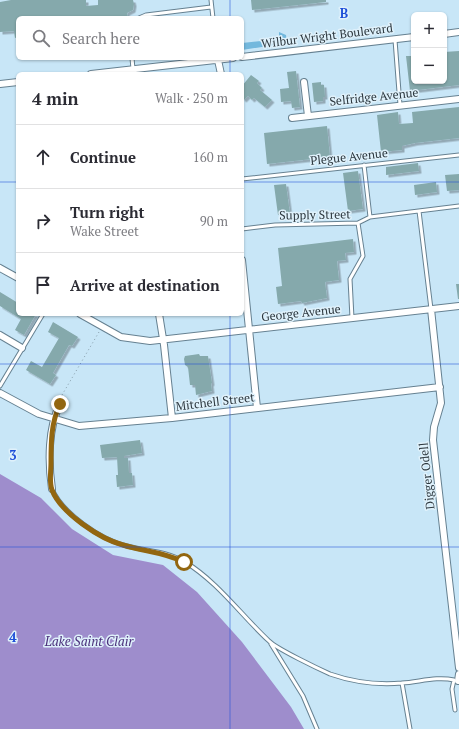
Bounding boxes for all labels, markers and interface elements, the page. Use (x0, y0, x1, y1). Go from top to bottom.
text: B (340, 4, 348, 22)
map controls (411, 12, 447, 84)
button: + (411, 12, 447, 48)
search box (16, 16, 244, 60)
street label: Wilbur Wright Boulevard (260, 20, 394, 51)
icon: search (30, 27, 52, 49)
text: Search here (62, 28, 140, 48)
button: − (411, 48, 447, 84)
street label: Selfridge Avenue (329, 84, 419, 109)
text: 4 min (32, 87, 79, 110)
text: Walk · 250 m (155, 89, 228, 107)
street label: Plegue Avenue (309, 145, 389, 168)
icon: ahead (32, 146, 54, 168)
text: Continue (70, 147, 136, 167)
text: 160 m (193, 148, 228, 166)
text: Turn right (70, 202, 145, 222)
street label: Supply Street (279, 206, 351, 223)
icon: right (32, 210, 54, 232)
text: 90 m (200, 212, 228, 230)
text: Wake Street (70, 222, 139, 240)
icon: arrive (32, 274, 54, 296)
text: Arrive at destination (70, 275, 220, 295)
street label: George Avenue (260, 301, 341, 324)
street label: Mitchell Street (175, 389, 256, 414)
route end (51, 395, 69, 413)
street label: Digger Odell (415, 442, 437, 510)
text: 3 (9, 446, 17, 464)
route start (175, 553, 193, 571)
text: 4 (9, 628, 17, 646)
water label: Lake Saint Clair (44, 632, 134, 650)

